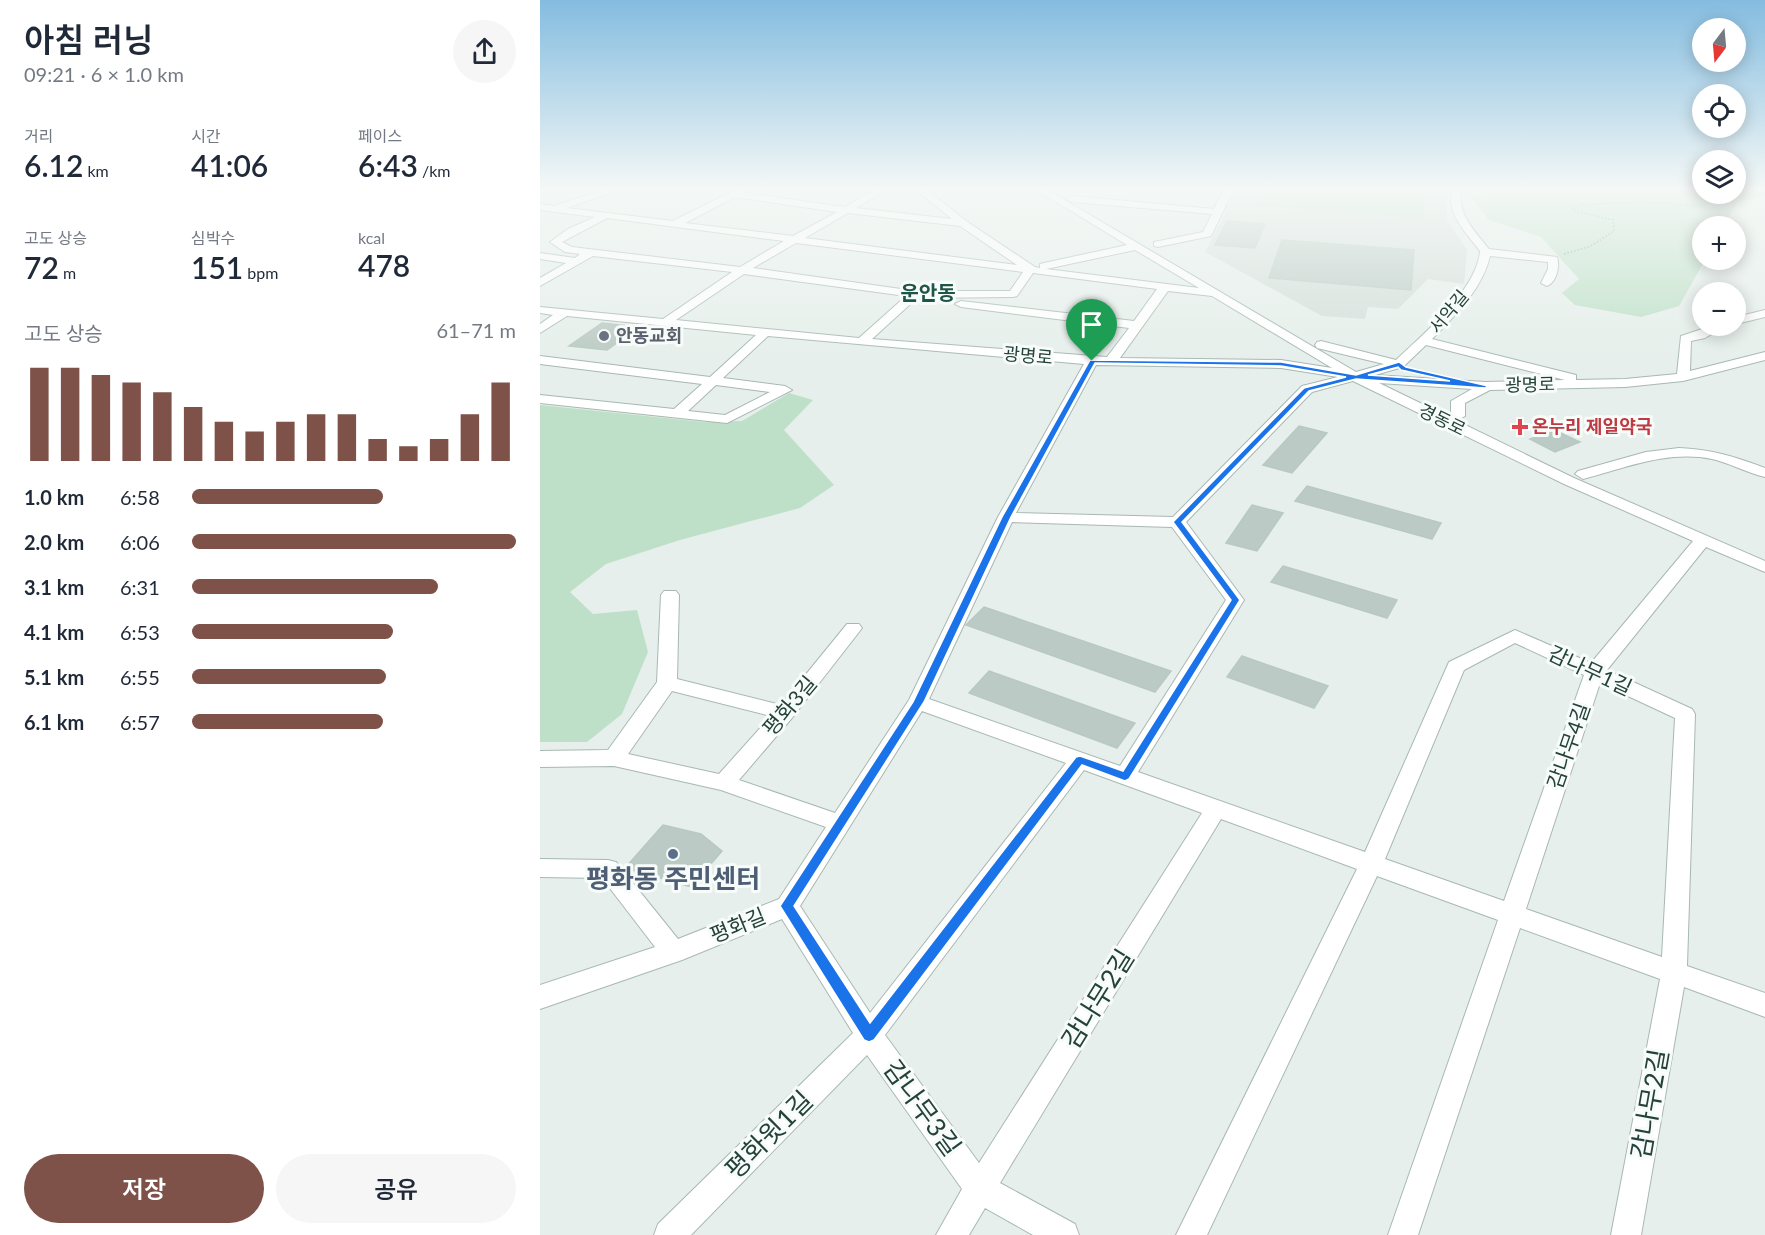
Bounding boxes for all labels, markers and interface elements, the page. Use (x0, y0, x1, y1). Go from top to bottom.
north arrow (1692, 18, 1746, 72)
map controls (1692, 18, 1746, 336)
text: 아침 러닝 (24, 19, 154, 59)
button: share (453, 20, 516, 83)
text: 09:21 · 6 × 1.0 km (24, 62, 184, 86)
button: locate (1692, 84, 1746, 138)
text: 거리 (24, 126, 53, 145)
text: 시간 (191, 126, 220, 145)
text: 페이스 (358, 126, 402, 145)
text: 6.12 (24, 147, 83, 183)
text: 41:06 (191, 147, 268, 183)
text: 6:43 (358, 147, 418, 183)
button: layers (1692, 150, 1746, 204)
text: km (83, 161, 109, 180)
text: /km (418, 161, 450, 180)
button: + (1692, 216, 1746, 270)
text: 고도 상승 (24, 228, 87, 247)
text: 심박수 (191, 228, 235, 247)
text: kcal (358, 228, 385, 247)
text: 478 (358, 247, 410, 283)
text: 72 (24, 249, 59, 285)
text: 151 (191, 249, 243, 285)
text: m (59, 263, 76, 282)
text: bpm (243, 263, 278, 282)
district label: 운안동 (900, 280, 956, 304)
button: − (1692, 282, 1746, 336)
street label: 서악길 (1424, 285, 1473, 337)
pin (1066, 299, 1117, 361)
icon: arrive (1075, 308, 1108, 341)
text: 61–71 m (436, 318, 516, 342)
text: 고도 상승 (24, 321, 103, 345)
place label: 안동교회 (616, 324, 682, 346)
marker: 안동교회 (597, 329, 611, 343)
street label: 광명로 (1002, 342, 1054, 368)
street label: 광명로 (1505, 373, 1555, 395)
street label: 경동로 (1415, 398, 1470, 440)
place label: 온누리 제일약국 (1532, 415, 1652, 437)
marker: 온누리 제일약국 (1513, 420, 1527, 434)
text: 1.0 km (24, 485, 84, 509)
text: 6:58 (120, 485, 160, 509)
text: 2.0 km (24, 530, 84, 554)
text: 6:06 (120, 530, 160, 554)
text: 3.1 km (24, 575, 84, 599)
text: 6:31 (120, 575, 160, 599)
text: 4.1 km (24, 620, 84, 644)
text: 6:53 (120, 620, 160, 644)
street label: 감나무1길 (1545, 639, 1636, 700)
text: 5.1 km (24, 665, 84, 689)
text: 6:55 (120, 665, 160, 689)
street label: 평화3길 (757, 670, 821, 740)
street label: 감나무4길 (1541, 699, 1594, 792)
text: 6.1 km (24, 710, 84, 734)
text: 6:57 (120, 710, 160, 734)
marker: 평화동 주민센터 (666, 847, 680, 861)
place label: 평화동 주민센터 (586, 862, 760, 894)
street label: 평화길 (706, 902, 769, 947)
street label: 감나무2길 (1054, 943, 1140, 1054)
street label: 감나무2길 (1624, 1047, 1674, 1161)
street label: 감나무3길 (877, 1053, 968, 1162)
street label: 평화윗1길 (718, 1084, 819, 1185)
button: 저장 (24, 1154, 264, 1223)
button: 공유 (276, 1154, 516, 1223)

